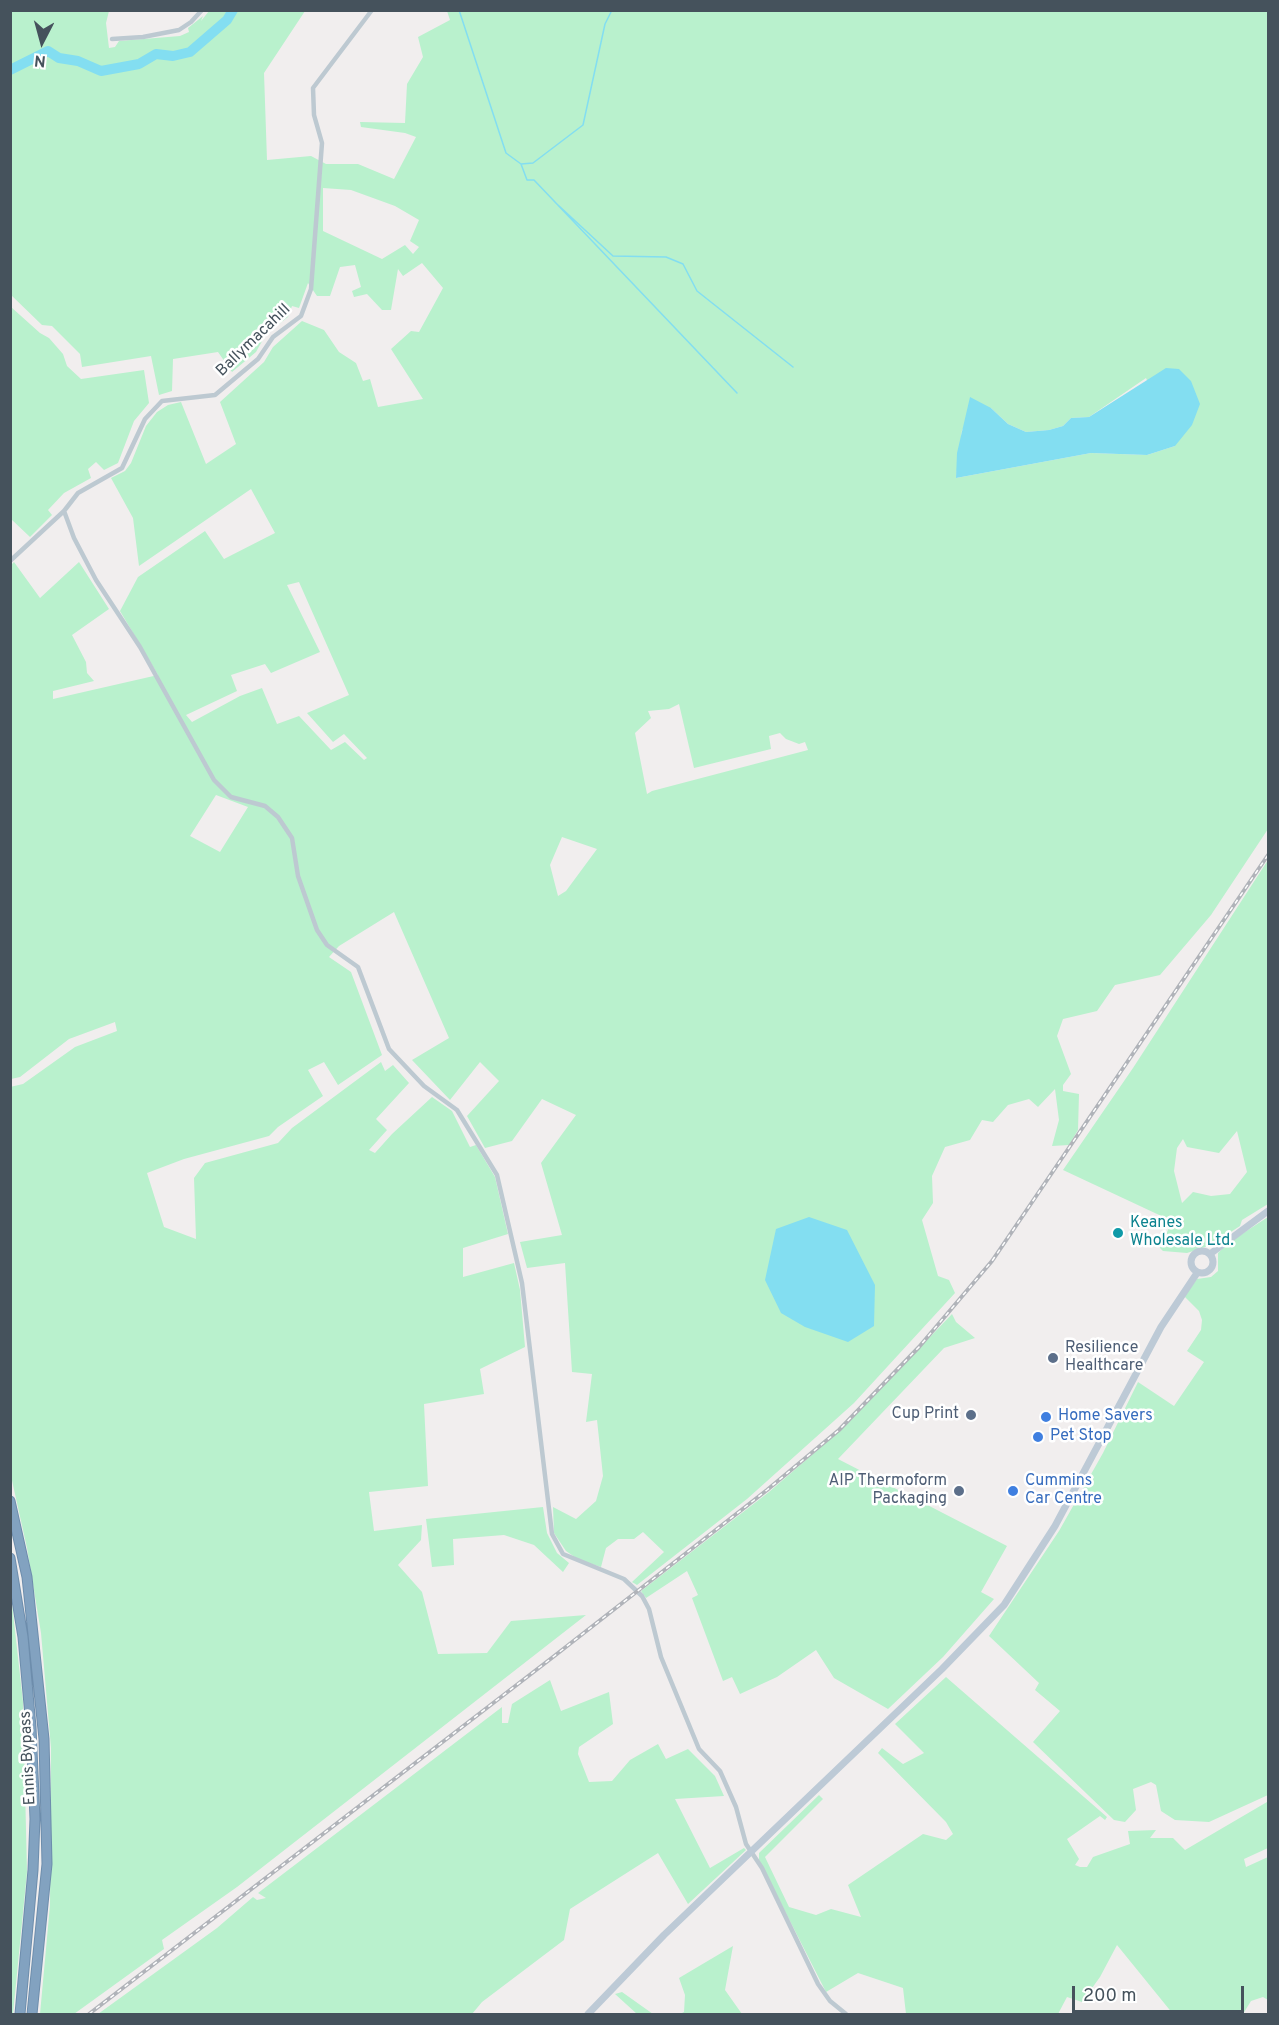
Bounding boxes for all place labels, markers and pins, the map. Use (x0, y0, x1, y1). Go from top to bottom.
place label: Keanes Wholesale Ltd. (1130, 1214, 1234, 1252)
marker: Keanes Wholesale Ltd. (1111, 1226, 1125, 1240)
place label: Resilience Healthcare (1065, 1339, 1143, 1377)
marker: Resilience Healthcare (1046, 1351, 1060, 1365)
place label: Cup Print (892, 1405, 959, 1425)
place label: Home Savers (1058, 1407, 1153, 1427)
marker: Cup Print (964, 1408, 978, 1422)
marker: Home Savers (1039, 1410, 1053, 1424)
place label: Pet Stop (1050, 1427, 1112, 1447)
marker: Pet Stop (1031, 1430, 1045, 1444)
place label: AIP Thermoform Packaging (829, 1472, 947, 1510)
place label: Cummins Car Centre (1025, 1472, 1102, 1510)
marker: AIP Thermoform Packaging (952, 1484, 966, 1498)
marker: Cummins Car Centre (1006, 1484, 1020, 1498)

